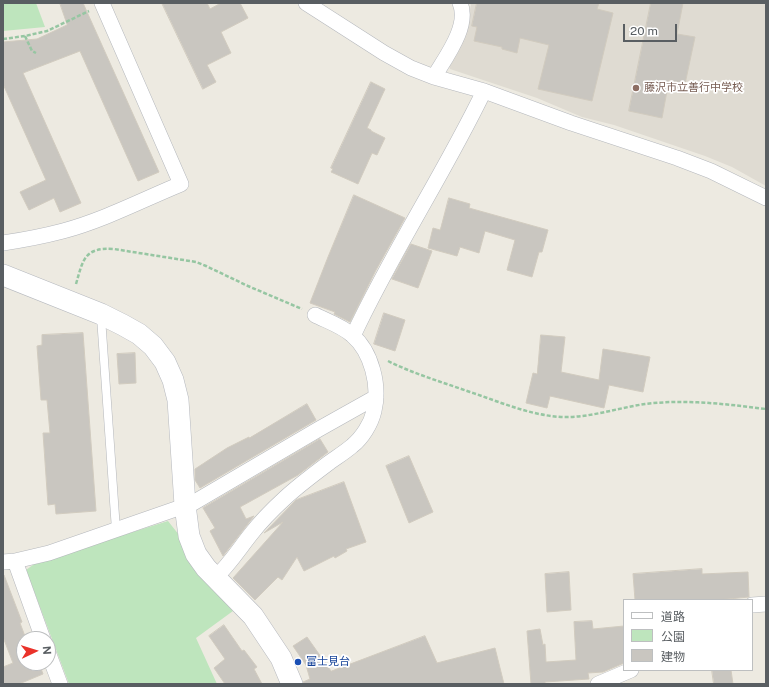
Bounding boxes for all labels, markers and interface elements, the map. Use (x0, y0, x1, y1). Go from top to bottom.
scale bar (625, 16, 679, 42)
text: 20 m (630, 24, 658, 38)
place label: 藤沢市立善行中学校 (644, 81, 743, 95)
marker: 藤沢市立善行中学校 (631, 83, 641, 93)
legend (623, 599, 753, 671)
text: 道路 (661, 610, 685, 624)
text: 公園 (661, 630, 685, 644)
north arrow (16, 631, 56, 671)
text: N (41, 646, 53, 655)
text: 建物 (661, 650, 685, 664)
place label: 富士見台 (306, 655, 350, 669)
marker: 富士見台 (293, 657, 303, 667)

